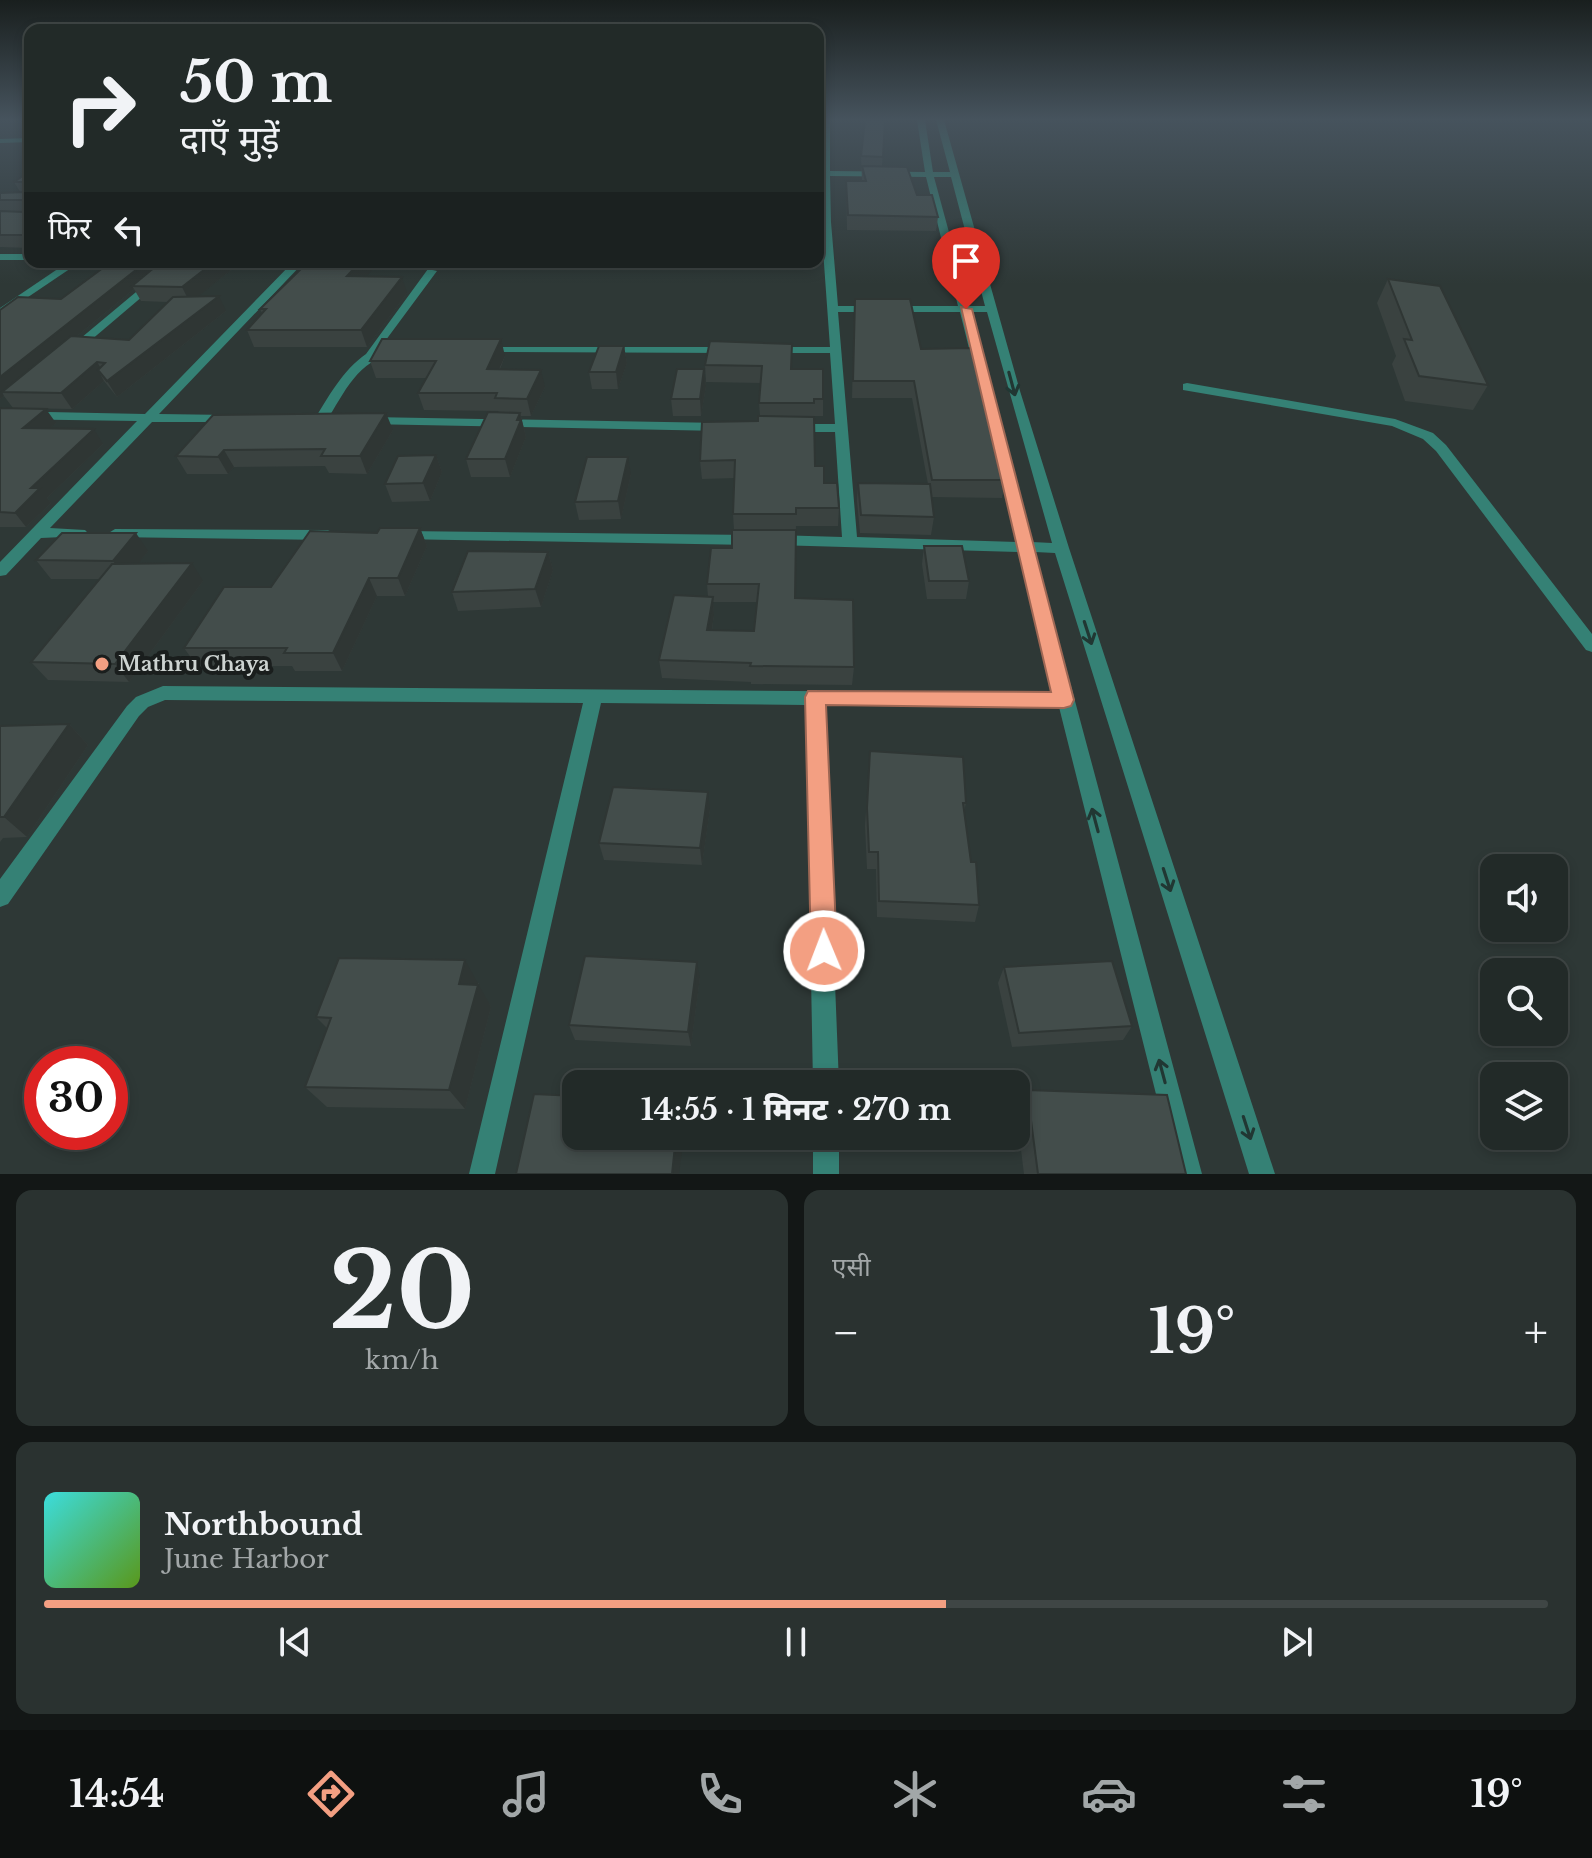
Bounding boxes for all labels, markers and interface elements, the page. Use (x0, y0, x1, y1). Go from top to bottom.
text: 50 m (180, 48, 332, 117)
icon: right (48, 56, 152, 160)
text: दाएँ मुड़ें (180, 117, 279, 162)
icon: left (107, 208, 151, 252)
text: फिर (48, 210, 91, 247)
pin (932, 227, 1000, 309)
icon: arrive (944, 239, 988, 283)
one-way arrow (1005, 370, 1020, 396)
one-way arrow (1081, 619, 1096, 645)
place label: Mathru Chaya (118, 652, 270, 676)
marker: Mathru Chaya (93, 655, 111, 673)
one-way arrow (1087, 808, 1102, 834)
map controls (1480, 854, 1568, 1150)
button: sound (1480, 854, 1568, 942)
one-way arrow (1161, 868, 1176, 893)
position arrow (782, 909, 866, 993)
button: search (1480, 958, 1568, 1046)
speed limit sign: 30 (24, 1046, 128, 1150)
one-way arrow (1153, 1059, 1168, 1085)
button: layers (1480, 1062, 1568, 1150)
text: 14:55 · 1 मिनट · 270 m (641, 1091, 951, 1128)
one-way arrow (1240, 1114, 1255, 1140)
text: 20 (329, 1227, 475, 1356)
text: एसी (832, 1251, 871, 1283)
text: 19° (1149, 1295, 1235, 1369)
text: − (832, 1305, 860, 1360)
text: + (1524, 1305, 1548, 1360)
text: km/h (365, 1344, 439, 1376)
text: Northbound (164, 1506, 363, 1543)
text: June Harbor (164, 1543, 329, 1575)
icon: previous (273, 1620, 317, 1664)
icon: pause (774, 1620, 818, 1664)
icon: next (1275, 1620, 1319, 1664)
icon: directions (303, 1766, 359, 1822)
icon: music (498, 1766, 554, 1822)
icon: phone (692, 1766, 748, 1822)
icon: climate (887, 1766, 943, 1822)
icon: car (1081, 1766, 1137, 1822)
icon: filters (1276, 1766, 1332, 1822)
text: 14:54 (69, 1772, 164, 1817)
text: 19° (1471, 1772, 1523, 1817)

